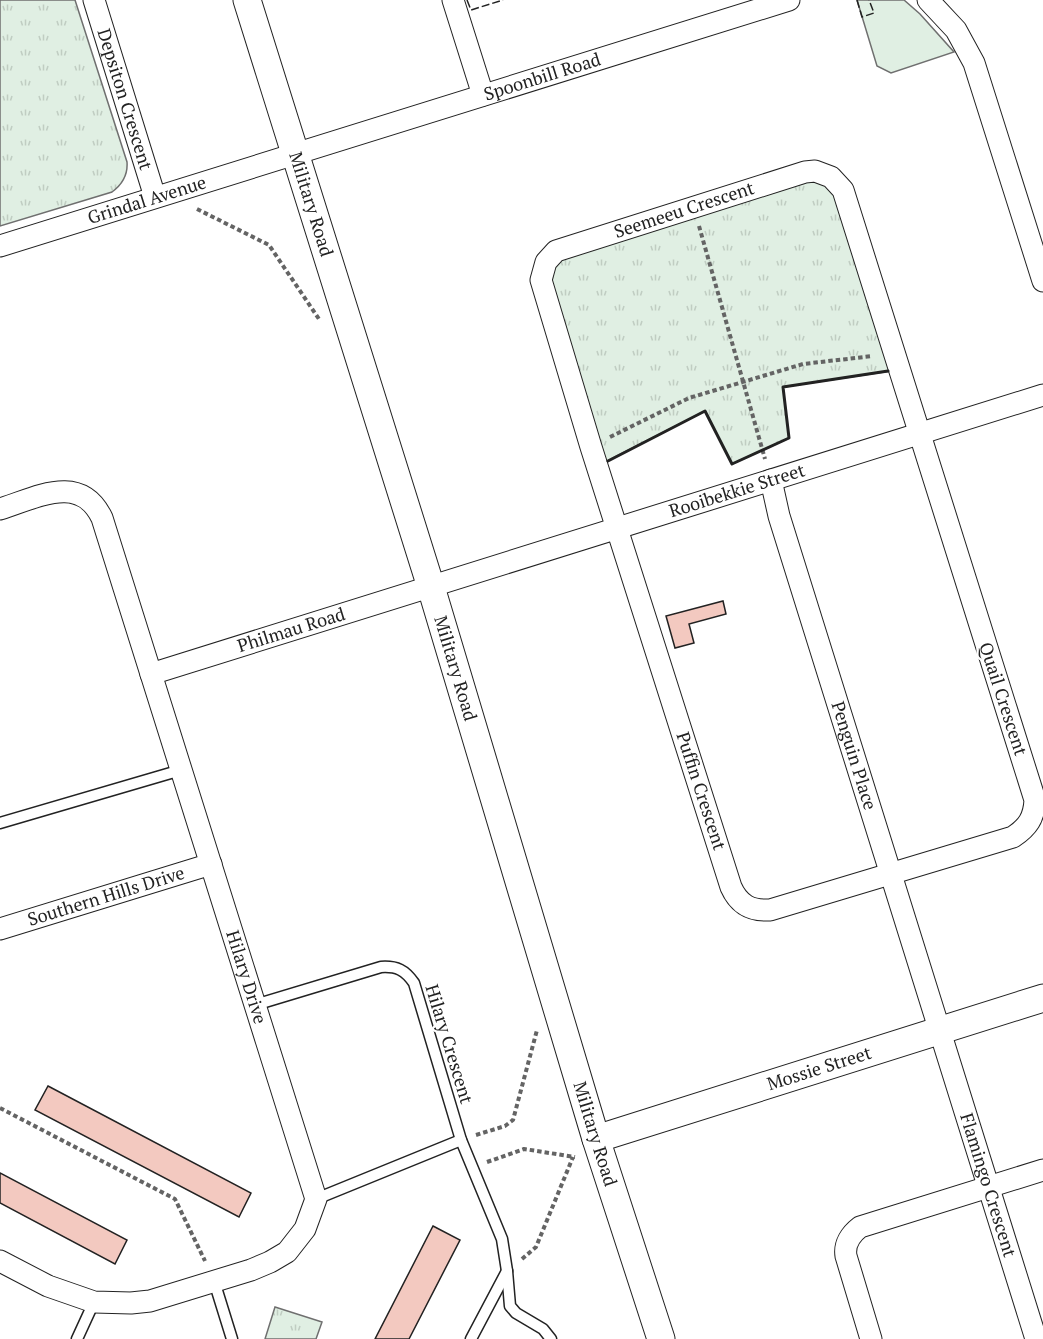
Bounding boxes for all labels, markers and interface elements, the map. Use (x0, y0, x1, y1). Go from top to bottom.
street label: Depsiton Crescent (93, 25, 159, 173)
street label: Spoonbill Road (481, 46, 603, 105)
street label: Military Road (284, 149, 340, 259)
street label: Grindal Avenue (84, 169, 209, 229)
street label: Seemeeu Crescent (611, 175, 757, 243)
street label: Rooibekkie Street (666, 457, 808, 522)
street label: Philmau Road (234, 601, 348, 657)
street label: Military Road (429, 613, 483, 723)
street label: Quail Crescent (974, 639, 1034, 759)
street label: Penguin Place (827, 698, 883, 813)
street label: Puffin Crescent (672, 729, 732, 853)
street label: Southern Hills Drive (24, 860, 187, 931)
street label: Hilary Drive (221, 927, 273, 1027)
street label: Hilary Crescent (420, 981, 480, 1107)
street label: Mossie Street (764, 1040, 874, 1095)
street label: Military Road (568, 1078, 623, 1189)
street label: Flamingo Crescent (955, 1110, 1023, 1260)

